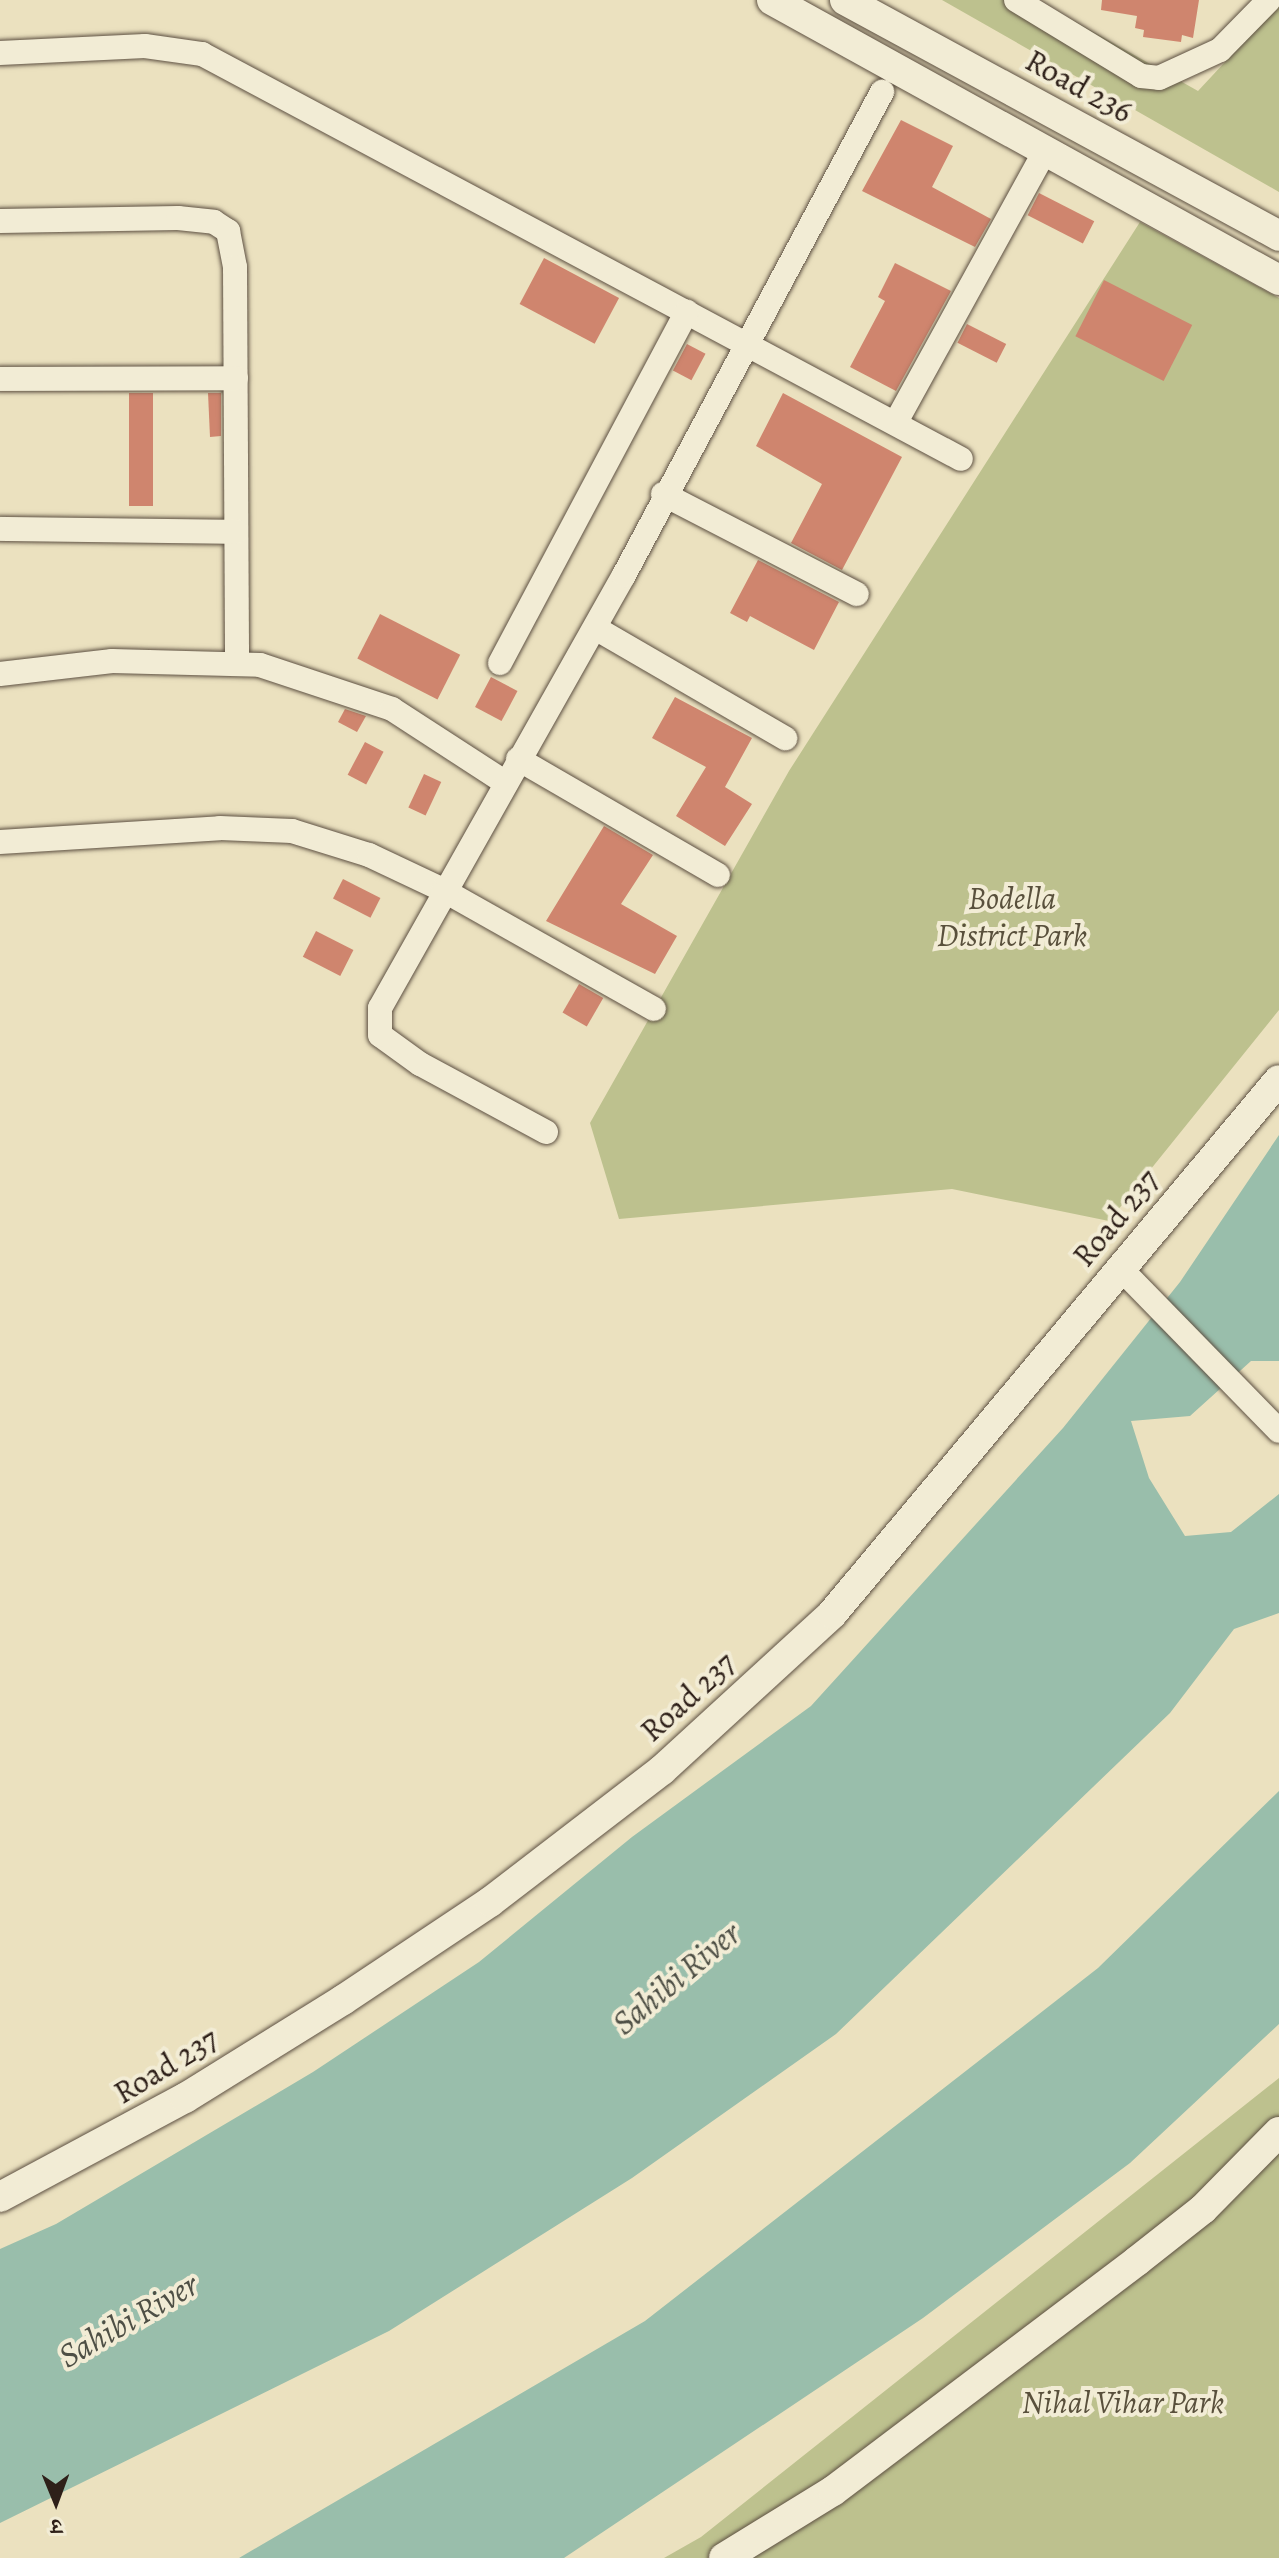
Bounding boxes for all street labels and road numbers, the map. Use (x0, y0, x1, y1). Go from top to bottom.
street label: Road 236 (1019, 41, 1139, 131)
street label: Road 237 (1064, 1162, 1168, 1274)
street label: Road 237 (632, 1644, 744, 1750)
street label: Road 237 (107, 2020, 225, 2112)

